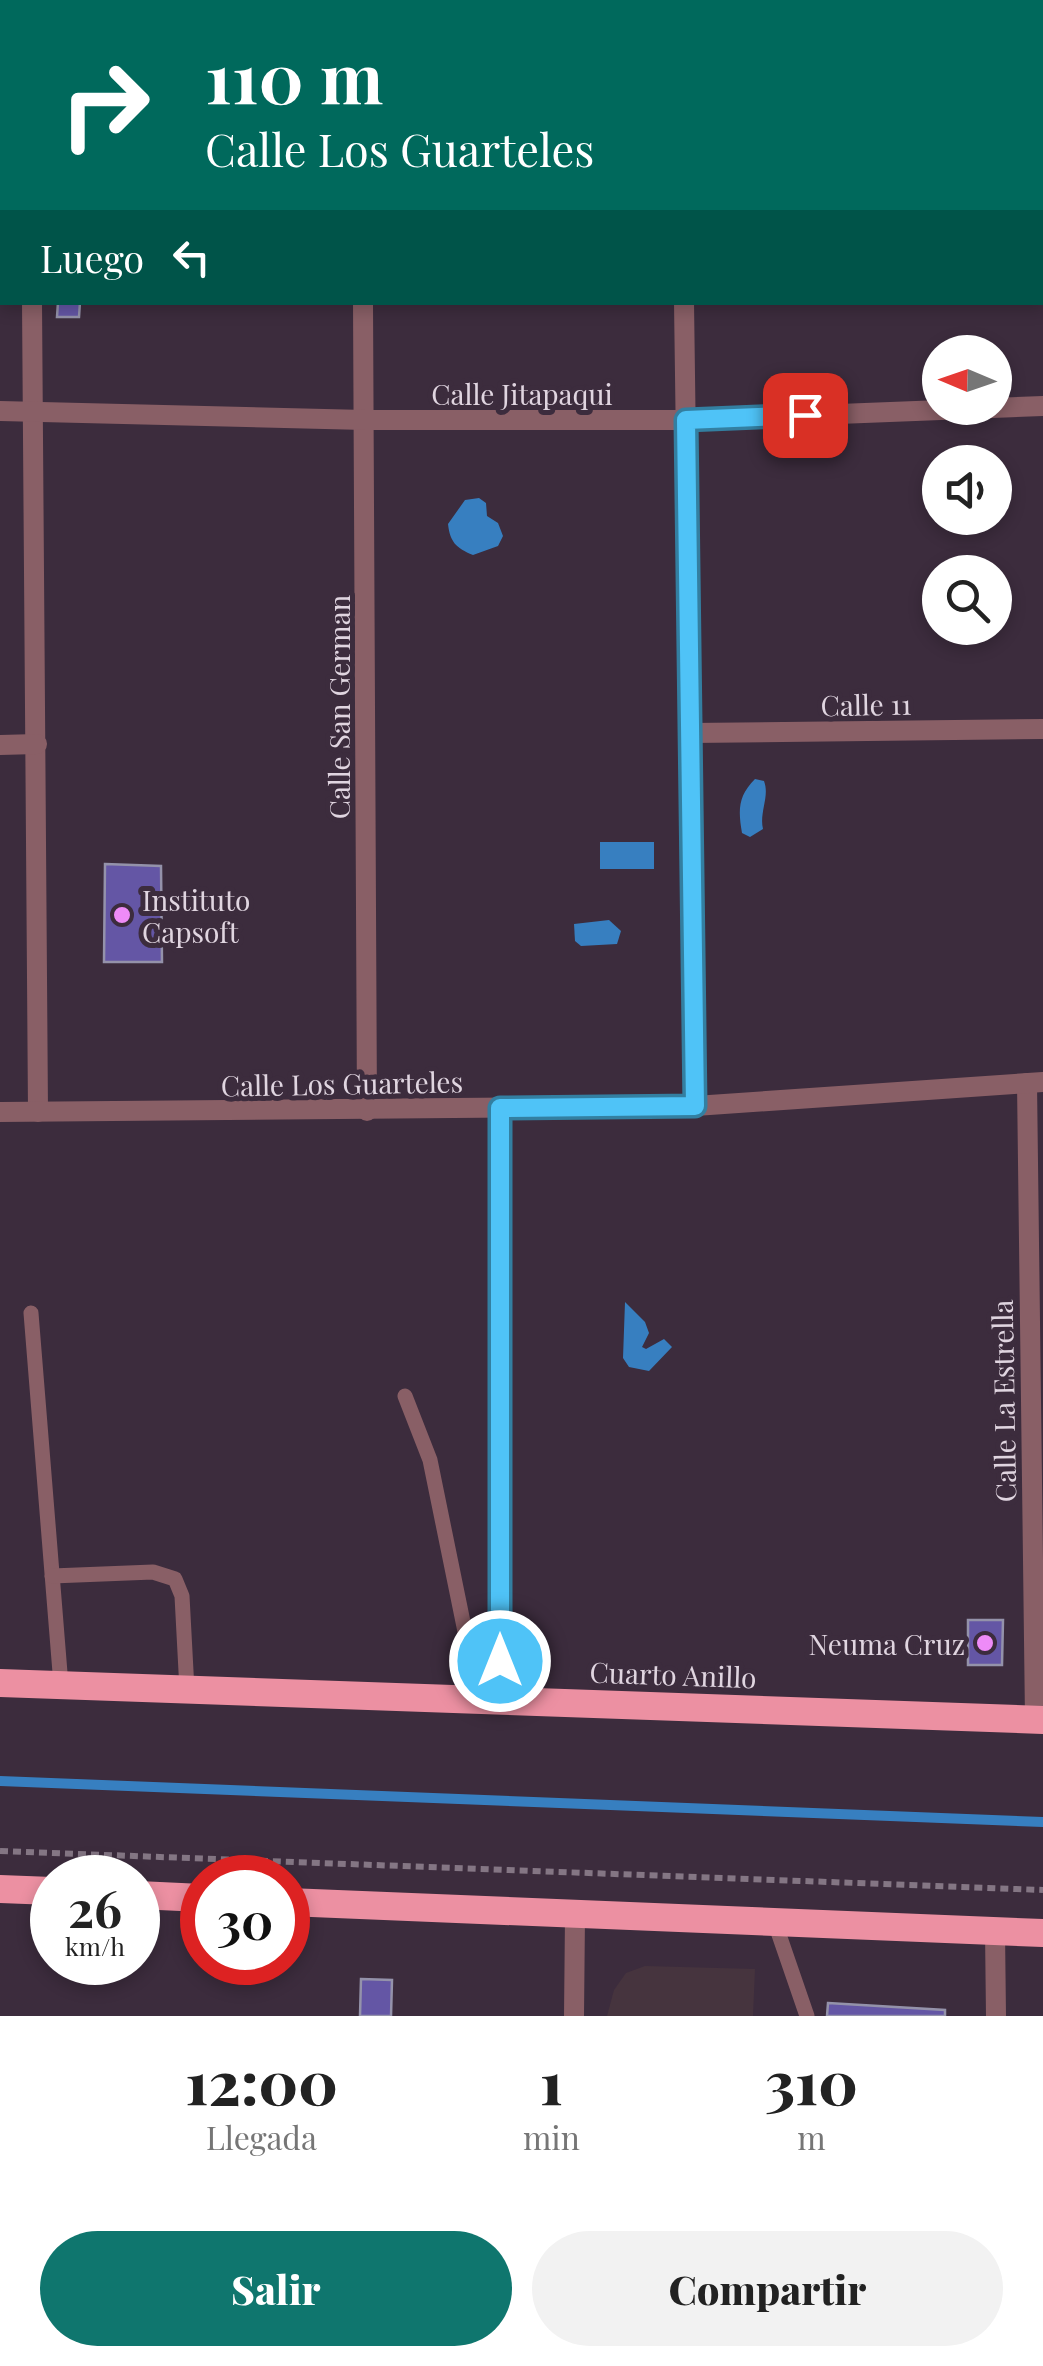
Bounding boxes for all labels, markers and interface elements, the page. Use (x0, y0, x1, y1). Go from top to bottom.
text: 110 m (205, 28, 383, 122)
icon: right (40, 40, 170, 170)
text: Calle Los Guarteles (205, 118, 594, 178)
icon: left (164, 230, 219, 285)
text: Luego (40, 232, 144, 283)
north arrow (922, 335, 1012, 425)
map controls (922, 335, 1012, 645)
pin (763, 373, 848, 458)
street label: Calle Jitapaqui (431, 375, 613, 412)
icon: arrive (778, 388, 833, 443)
button: sound (922, 445, 1012, 535)
button: search (922, 555, 1012, 645)
street label: Calle San German (320, 594, 357, 819)
street label: Calle 11 (820, 685, 912, 723)
place label: Instituto Capsoft (142, 881, 250, 950)
marker: Instituto Capsoft (111, 904, 133, 926)
street label: Calle Los Guarteles (221, 1062, 463, 1104)
street label: Calle La Estrella (983, 1299, 1023, 1503)
position arrow (448, 1609, 552, 1713)
place label: Neuma Cruz (809, 1625, 965, 1662)
marker: Neuma Cruz (974, 1632, 996, 1654)
street label: Cuarto Anillo (589, 1653, 757, 1695)
speed limit sign: 30 (180, 1855, 310, 1985)
text: 26 (68, 1874, 122, 1941)
text: km/h (65, 1929, 125, 1962)
text: 12:00 (185, 2040, 338, 2120)
text: 1 (540, 2040, 563, 2120)
text: 310 (765, 2040, 858, 2120)
text: Llegada (206, 2115, 317, 2158)
text: min (523, 2115, 580, 2158)
text: m (797, 2115, 826, 2158)
button: Salir (40, 2231, 512, 2346)
button: Compartir (532, 2231, 1003, 2346)

